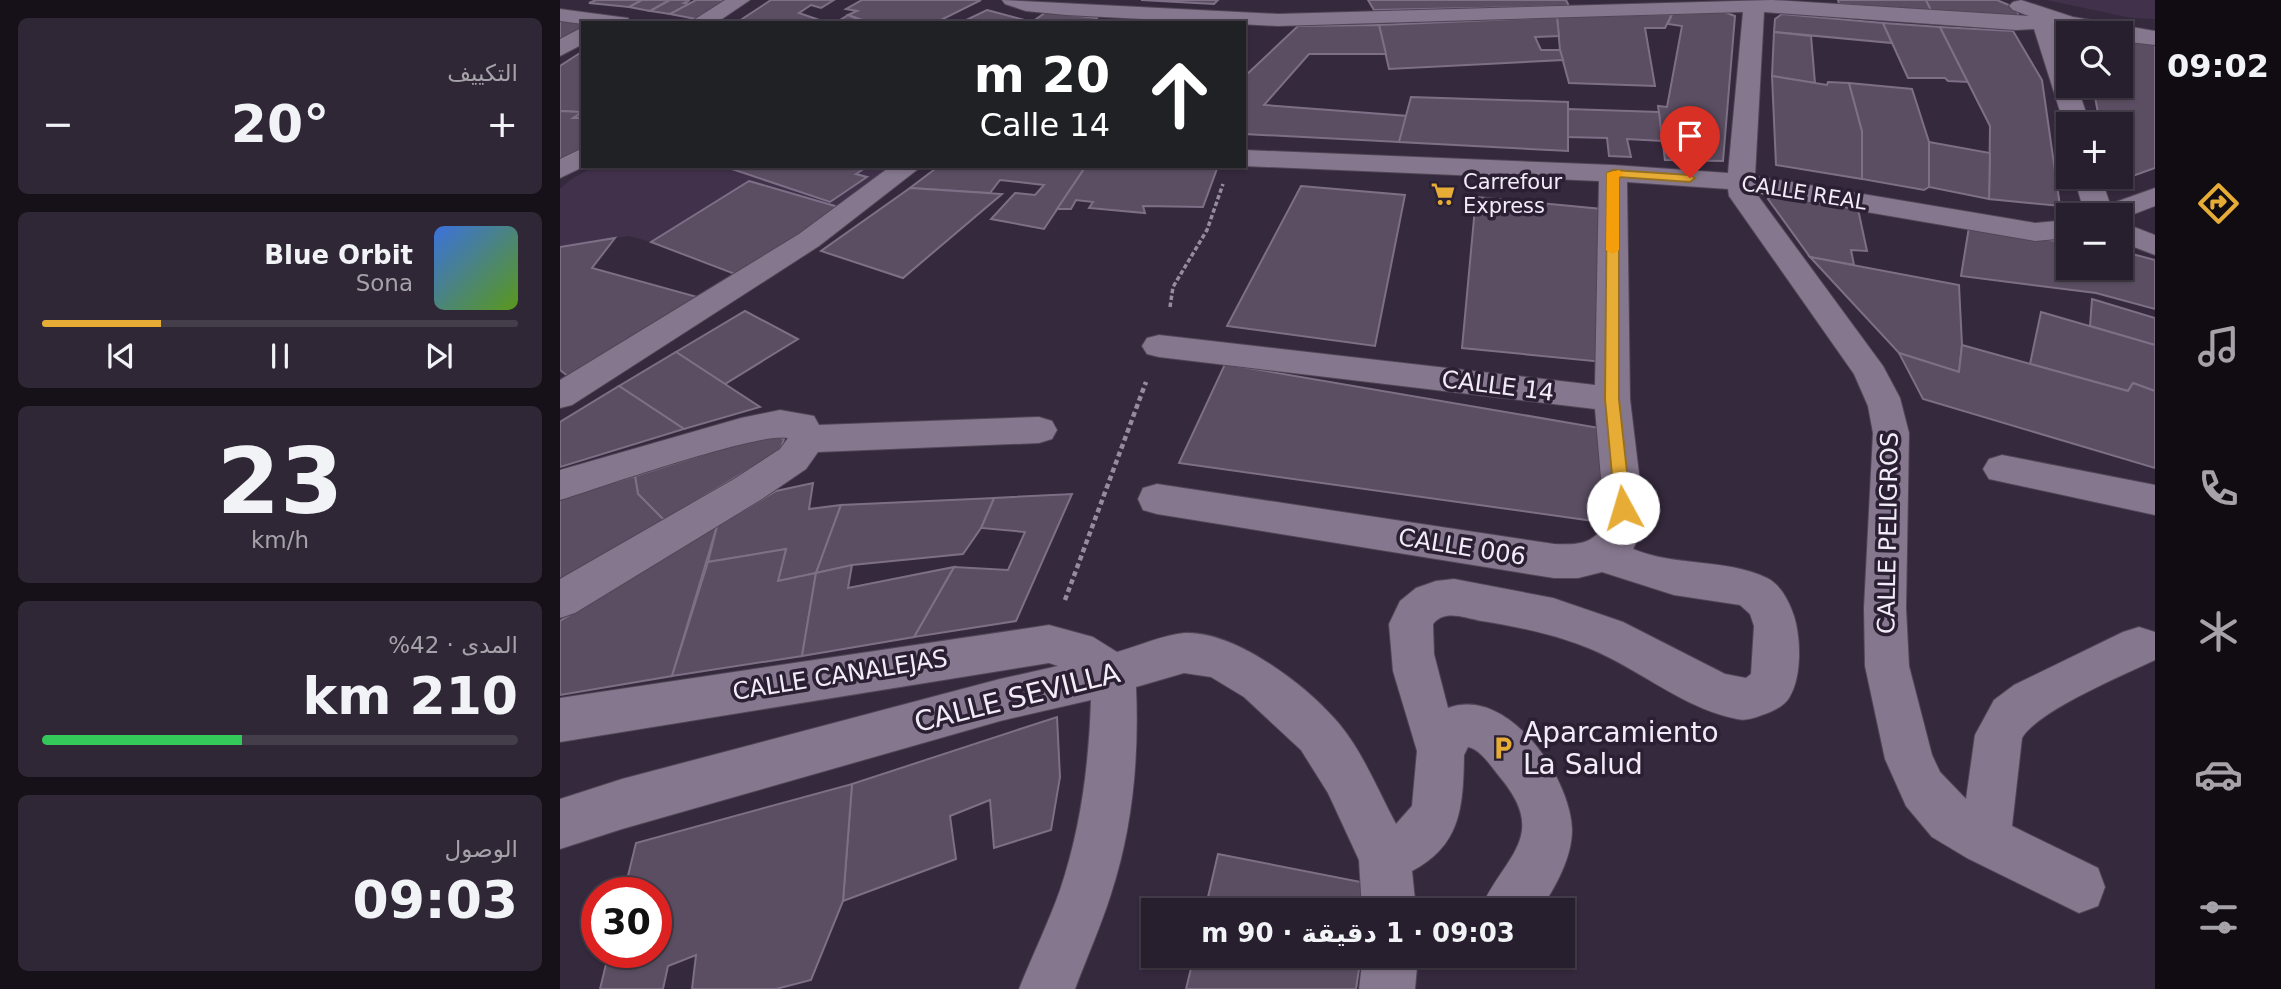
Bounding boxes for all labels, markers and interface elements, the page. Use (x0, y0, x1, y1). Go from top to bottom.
map controls (2056, 21, 2133, 280)
button: search (2056, 21, 2133, 98)
text: 20 m (974, 47, 1110, 104)
text: 09:02 (2167, 47, 2269, 85)
icon: ahead (1134, 49, 1225, 140)
text: التكييف (447, 60, 518, 86)
text: 20° (231, 94, 329, 154)
text: − (42, 102, 74, 146)
text: + (486, 102, 518, 146)
text: Calle 14 (980, 106, 1110, 144)
pin (1660, 106, 1720, 178)
button: + (2056, 112, 2133, 189)
icon: arrive (1671, 117, 1709, 155)
place label: Carrefour Express (1463, 170, 1562, 218)
street label: CALLE REAL (1740, 171, 1869, 215)
icon: directions (2194, 179, 2243, 228)
supermarket icon: Carrefour Express (1429, 180, 1457, 208)
button: − (2056, 203, 2133, 280)
text: Blue Orbit (264, 240, 413, 270)
text: Sona (356, 270, 413, 296)
icon: music (2194, 322, 2243, 371)
icon: previous (102, 337, 140, 375)
icon: pause (261, 337, 299, 375)
icon: next (420, 337, 458, 375)
street label: CALLE 14 (1440, 365, 1556, 407)
text: 23 (217, 429, 343, 534)
street label: CALLE PELIGROS (1872, 432, 1904, 634)
icon: phone (2194, 464, 2243, 513)
position arrow (1586, 471, 1660, 545)
street label: CALLE 006 (1396, 523, 1528, 571)
text: km/h (251, 527, 309, 553)
icon: climate (2194, 607, 2243, 656)
text: المدى · 42% (388, 632, 518, 658)
street label: CALLE CANALEJAS (731, 644, 949, 706)
street label: CALLE SEVILLA (911, 656, 1123, 739)
text: 210 km (303, 666, 518, 726)
place label: Aparcamiento La Salud (1523, 716, 1719, 781)
parking icon: Aparcamiento La Salud (1489, 734, 1517, 762)
icon: car (2194, 750, 2243, 799)
text: الوصول (445, 836, 518, 862)
text: 09:03 (352, 870, 518, 930)
speed limit sign: 30 (581, 877, 672, 968)
icon: filters (2194, 893, 2243, 942)
text: 09:03 · 1 دقيقة · 90 m (1201, 918, 1515, 948)

